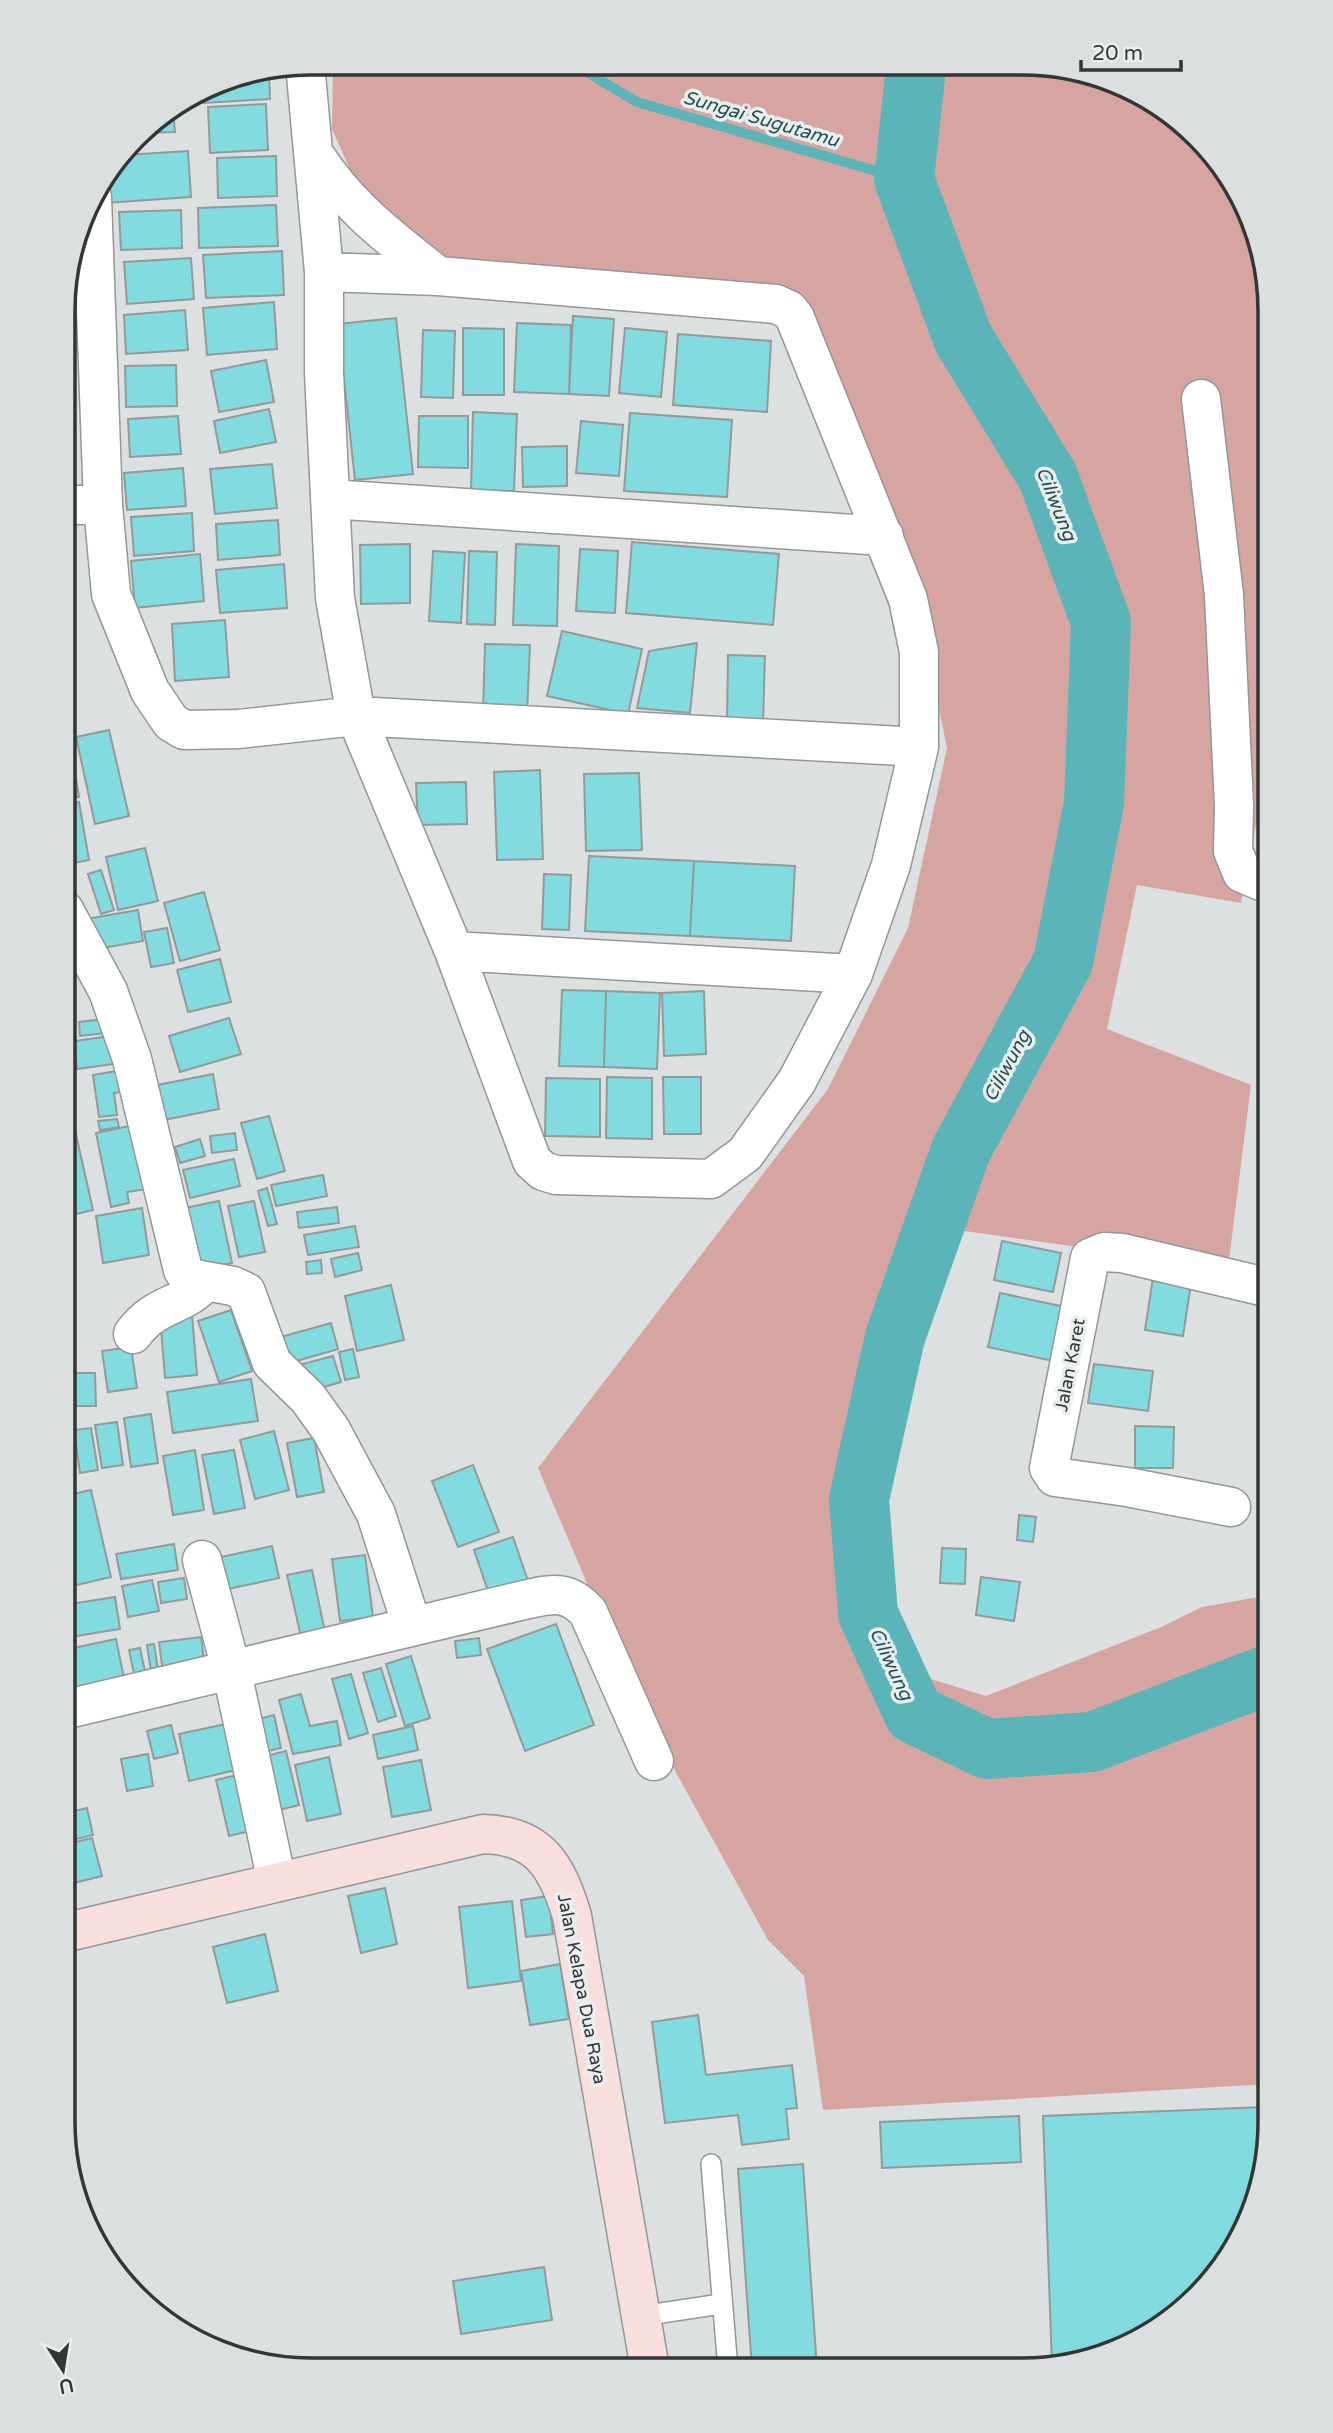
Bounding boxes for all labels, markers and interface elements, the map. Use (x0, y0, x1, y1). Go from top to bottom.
scale bar (1081, 28, 1181, 72)
text: 20 m (1092, 41, 1143, 66)
water label: Sungai Sugutamu (681, 86, 843, 152)
water label: Ciliwung (1031, 464, 1081, 545)
water label: Ciliwung (979, 1026, 1035, 1105)
street label: Jalan Karet (1050, 1316, 1090, 1414)
water label: Ciliwung (865, 1624, 918, 1705)
street label: Jalan Kelapa Dua Raya (553, 1892, 611, 2086)
north arrow (28, 2335, 98, 2405)
text: U (57, 2373, 76, 2398)

